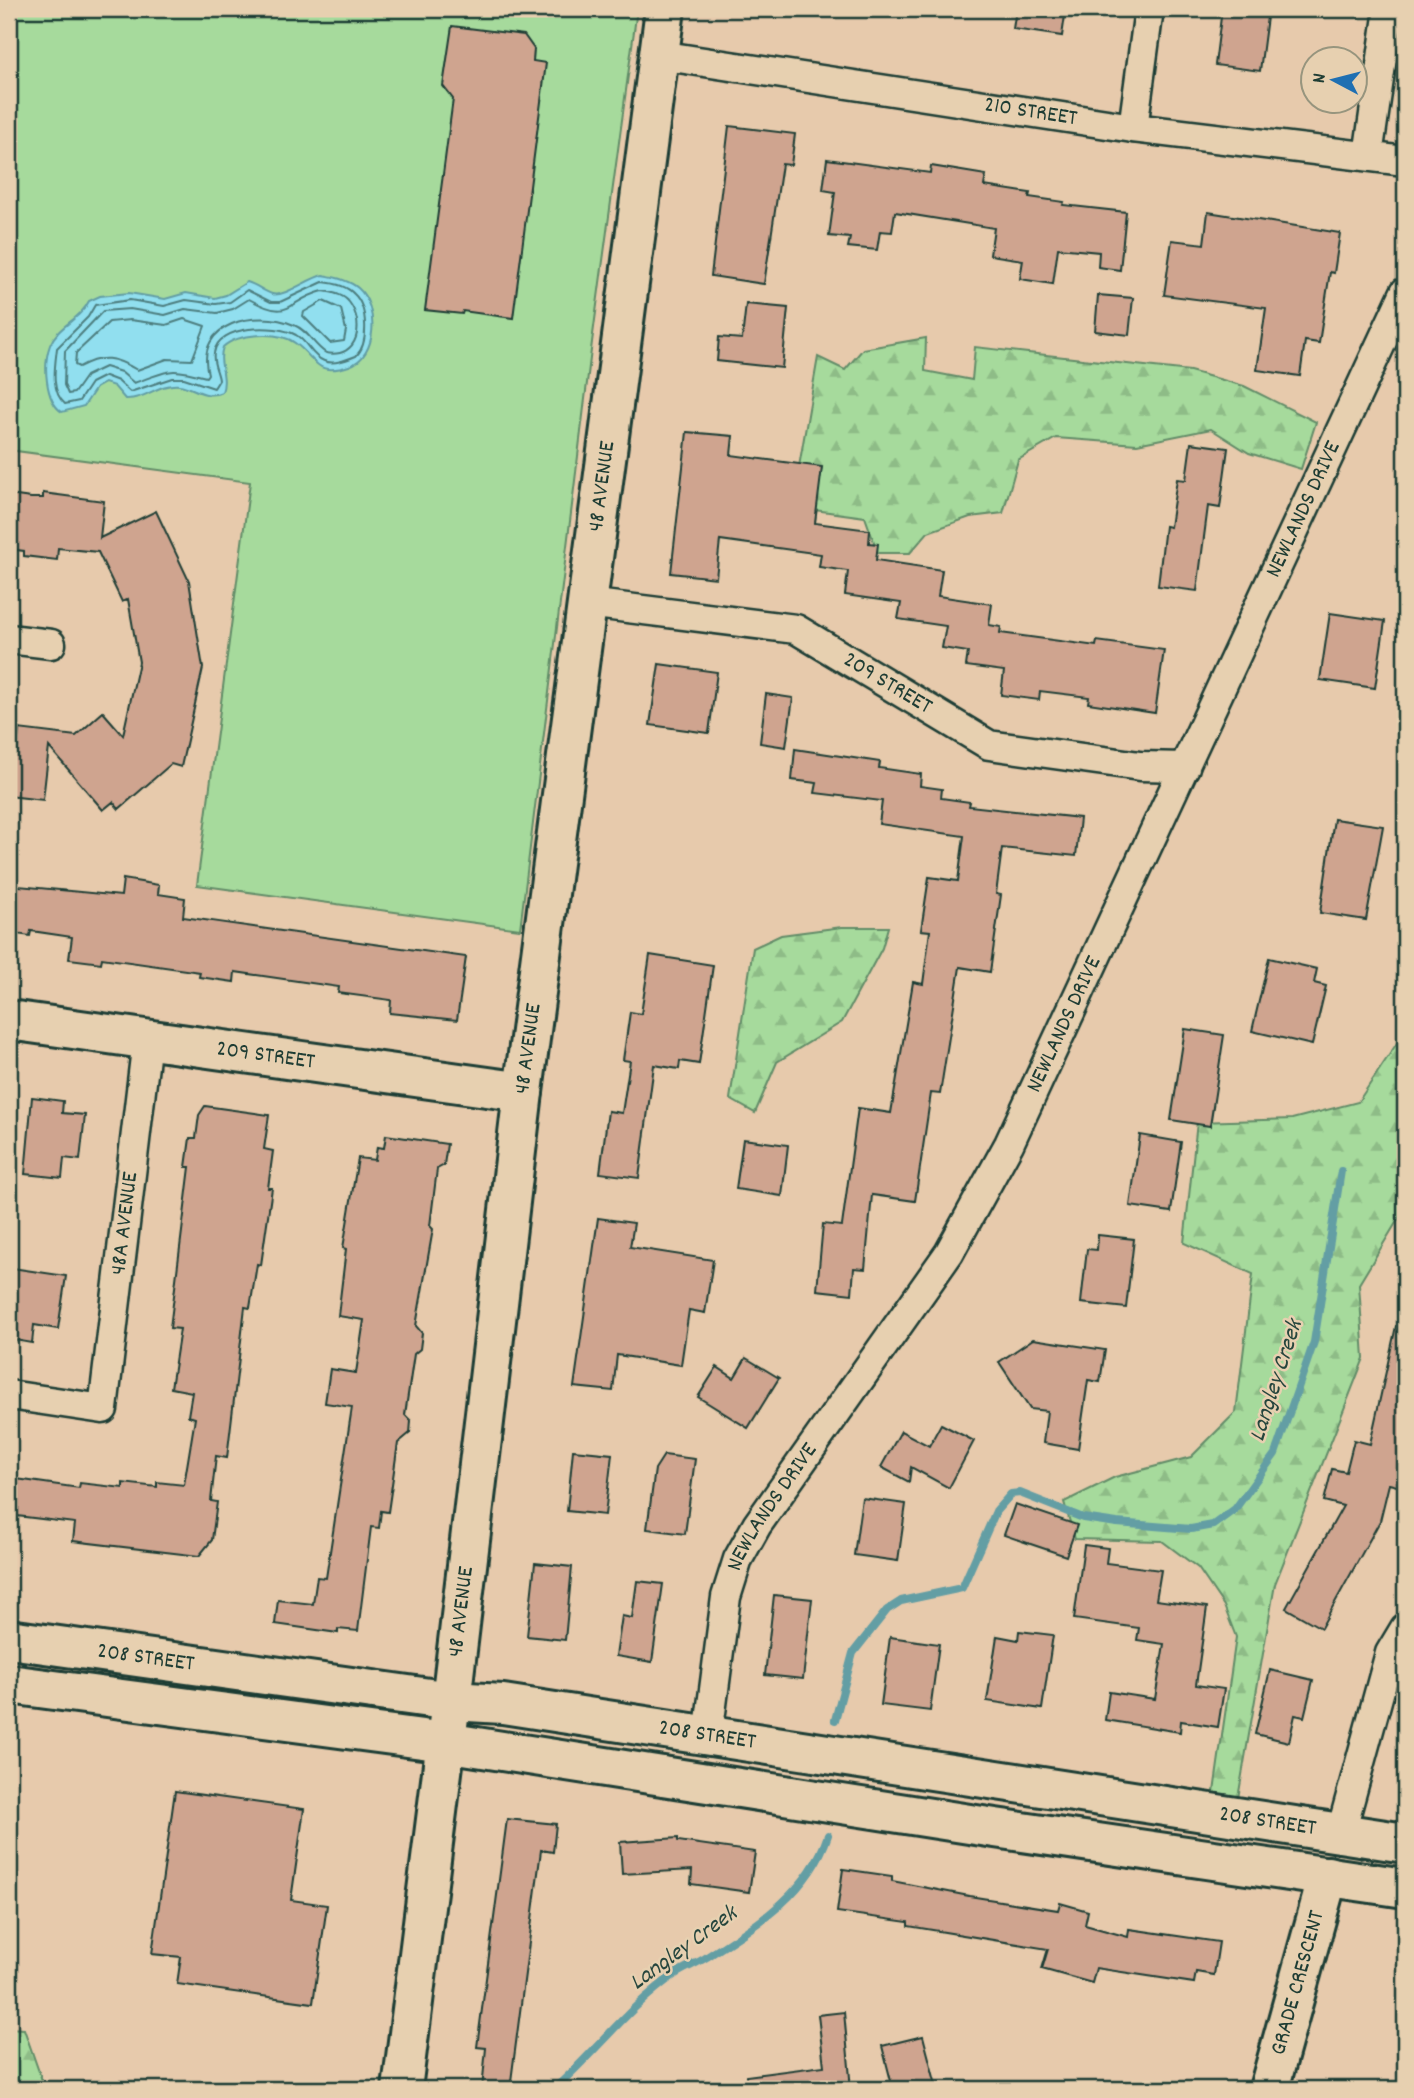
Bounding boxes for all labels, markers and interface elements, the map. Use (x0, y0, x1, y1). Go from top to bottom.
north arrow (1298, 46, 1368, 116)
text: N (1307, 72, 1335, 85)
street label: 210 STREET (982, 89, 1079, 136)
street label: NEWLANDS DRIVE (1258, 435, 1350, 583)
street label: 48 AVENUE (580, 439, 625, 534)
street label: 209 STREET (836, 644, 938, 723)
street label: NEWLANDS DRIVE (1018, 950, 1111, 1098)
street label: 48 AVENUE (506, 1001, 551, 1096)
street label: 209 STREET (214, 1033, 317, 1079)
street label: 48A AVENUE (103, 1169, 148, 1277)
water label: Langley Creek (1241, 1314, 1313, 1446)
street label: NEWLANDS DRIVE (719, 1436, 827, 1575)
street label: 48 AVENUE (440, 1564, 483, 1659)
street label: 208 STREET (95, 1635, 196, 1681)
street label: 208 STREET (656, 1712, 758, 1759)
street label: 208 STREET (1217, 1798, 1318, 1846)
water label: Langley Creek (623, 1897, 747, 2000)
street label: GRADE CRESCENT (1263, 1907, 1334, 2059)

